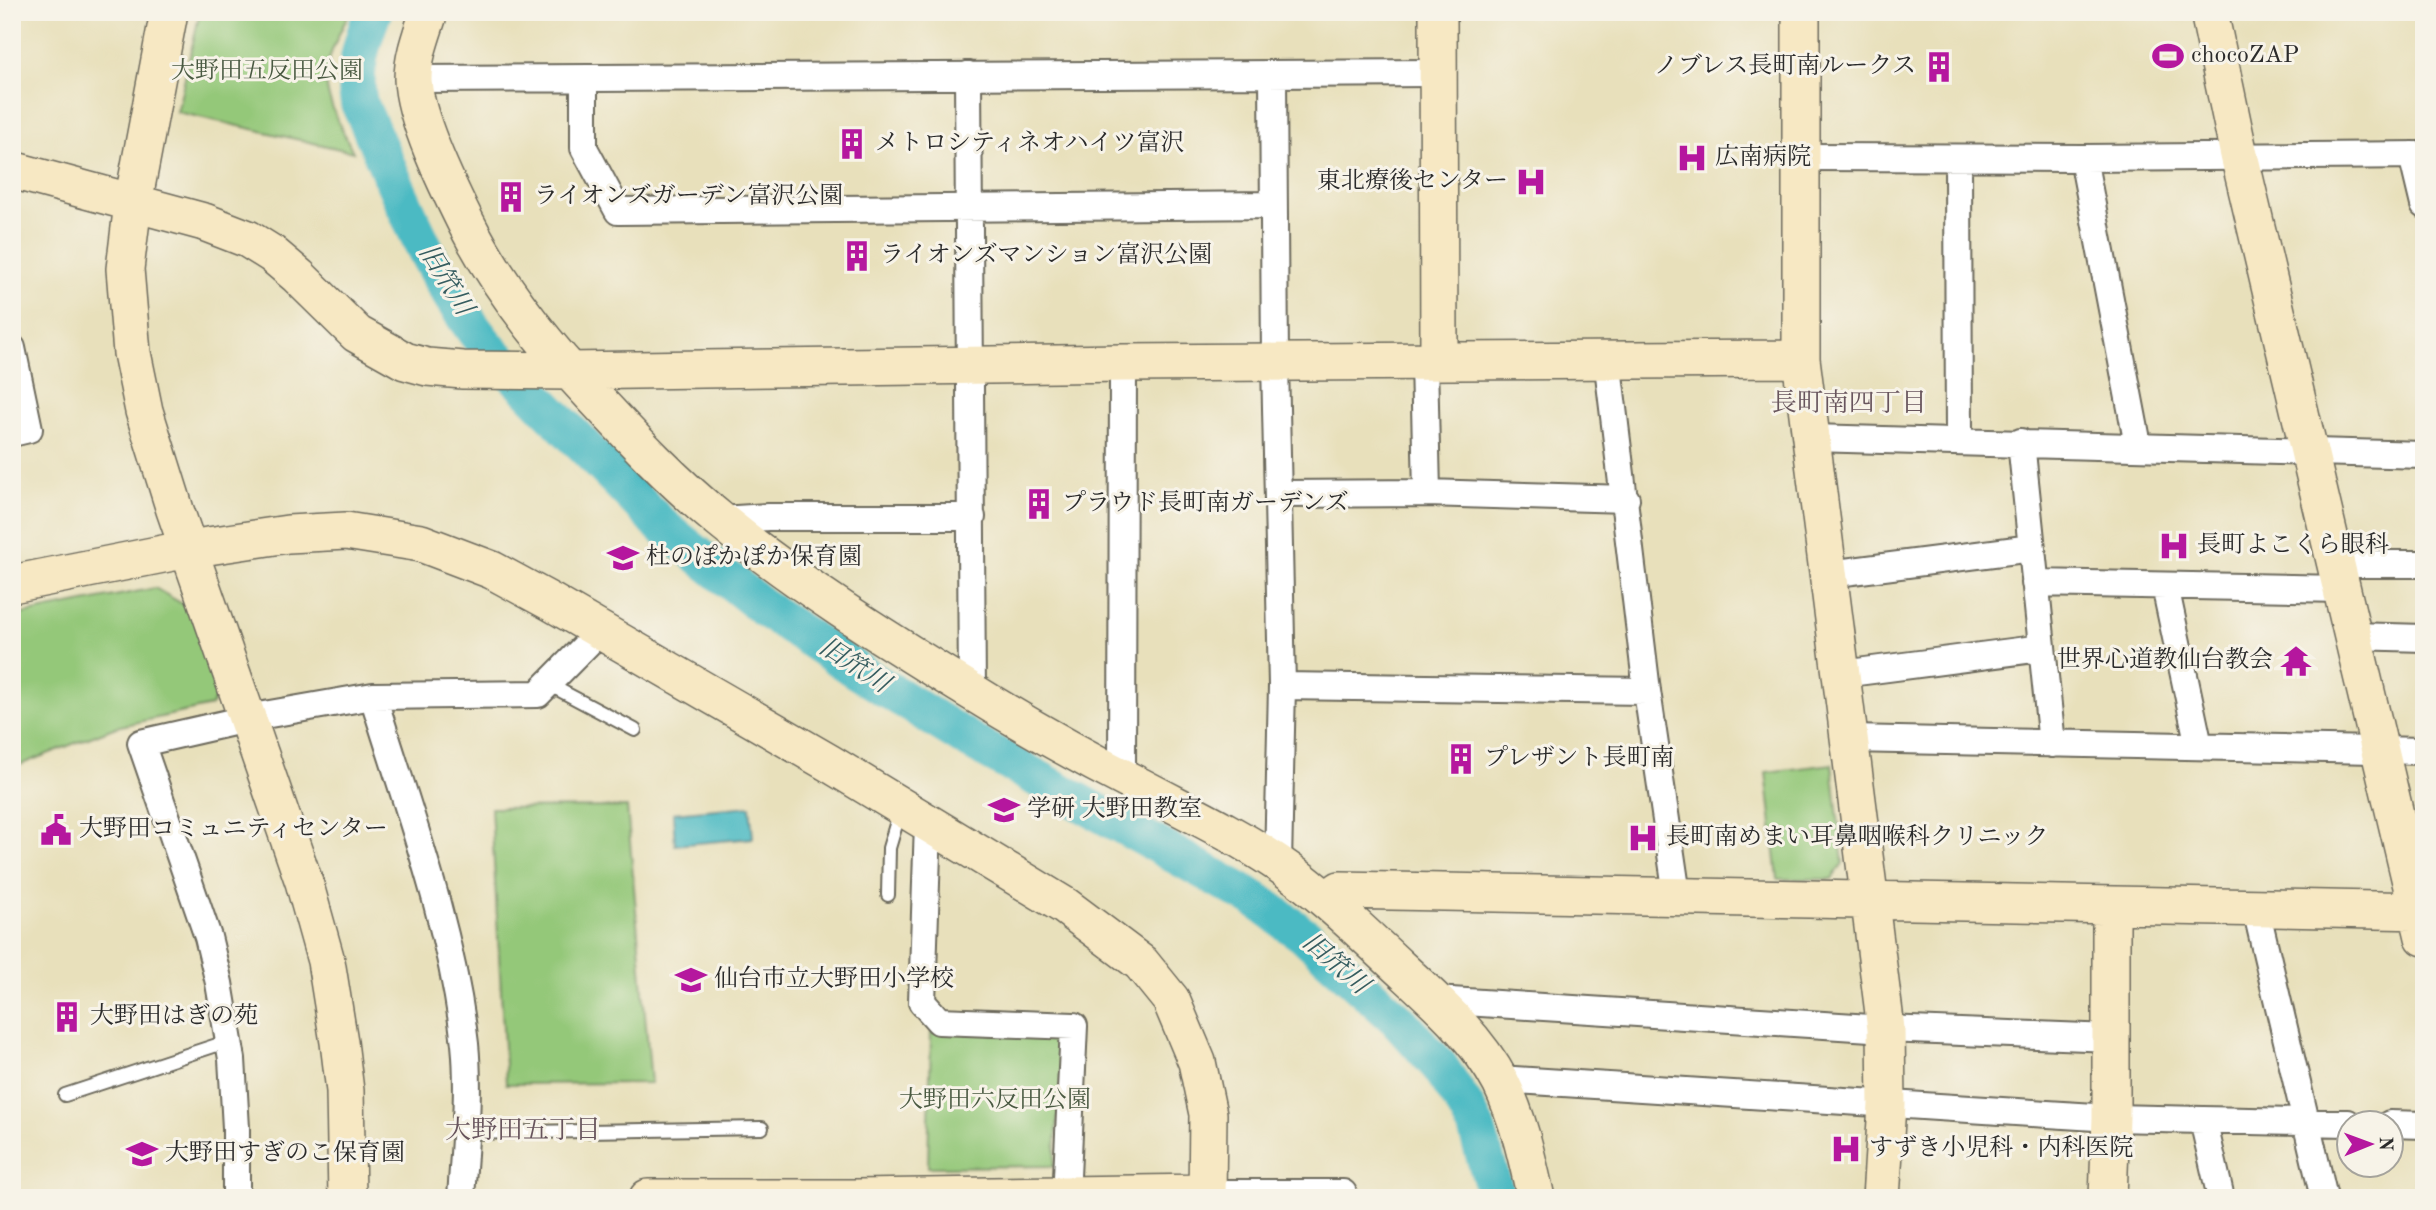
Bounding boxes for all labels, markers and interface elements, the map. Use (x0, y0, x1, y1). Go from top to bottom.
sports icon: chocoZAP (2151, 39, 2185, 73)
place label: chocoZAP (2191, 44, 2299, 68)
building icon: ノブレス長町南ルークス (1922, 50, 1956, 84)
place label: ノブレス長町南ルークス (1654, 52, 1916, 79)
park label: 大野田五反田公園 (171, 57, 363, 84)
building icon: メトロシティネオハイツ富沢 (835, 127, 869, 161)
place label: メトロシティネオハイツ富沢 (875, 129, 1185, 156)
hospital icon: 広南病院 (1675, 141, 1709, 175)
place label: 広南病院 (1715, 143, 1811, 170)
hospital icon: 東北療後センター (1514, 165, 1548, 199)
place label: 東北療後センター (1317, 167, 1508, 194)
building icon: ライオンズガーデン富沢公園 (494, 180, 528, 214)
place label: ライオンズガーデン富沢公園 (534, 182, 843, 209)
water label: 旧笊川 (413, 239, 480, 323)
building icon: ライオンズマンション富沢公園 (840, 239, 874, 273)
place label: ライオンズマンション富沢公園 (880, 241, 1212, 268)
district label: 長町南四丁目 (1771, 389, 1927, 417)
building icon: プラウド長町南ガーデンズ (1022, 487, 1056, 521)
place label: プラウド長町南ガーデンズ (1062, 489, 1349, 516)
hospital icon: 長町よこくら眼科 (2157, 529, 2191, 563)
place label: 長町よこくら眼科 (2197, 532, 2389, 558)
school or university icon: 杜のぽかぽか保育園 (606, 541, 640, 575)
place label: 杜のぽかぽか保育園 (646, 543, 862, 570)
water label: 旧笊川 (814, 632, 897, 700)
temple icon: 世界心道教仙台教会 (2279, 644, 2313, 678)
place label: 世界心道教仙台教会 (2057, 646, 2273, 673)
building icon: プレザント長町南 (1444, 742, 1478, 776)
place label: プレザント長町南 (1484, 744, 1675, 771)
school or university icon: 学研 大野田教室 (987, 793, 1021, 827)
place label: 学研 大野田教室 (1027, 795, 1202, 822)
public building icon: 大野田コミュニティセンター (39, 813, 73, 847)
place label: 大野田コミュニティセンター (79, 815, 388, 842)
hospital icon: 長町南めまい耳鼻咽喉科クリニック (1626, 821, 1660, 855)
place label: 長町南めまい耳鼻咽喉科クリニック (1666, 823, 2049, 850)
water label: 旧笊川 (1297, 927, 1377, 1001)
school or university icon: 仙台市立大野田小学校 (674, 963, 708, 997)
place label: 仙台市立大野田小学校 (714, 965, 954, 992)
building icon: 大野田はぎの苑 (50, 1000, 84, 1034)
place label: 大野田はぎの苑 (90, 1002, 258, 1029)
park label: 大野田六反田公園 (899, 1086, 1091, 1113)
north arrow (2334, 1108, 2404, 1178)
district label: 大野田五丁目 (445, 1116, 601, 1144)
hospital icon: すずき小児科・内科医院 (1829, 1132, 1863, 1166)
place label: すずき小児科・内科医院 (1869, 1134, 2133, 1161)
text: N (2375, 1136, 2394, 1152)
school or university icon: 大野田すぎのこ保育園 (125, 1137, 159, 1171)
place label: 大野田すぎのこ保育園 (165, 1139, 405, 1166)

